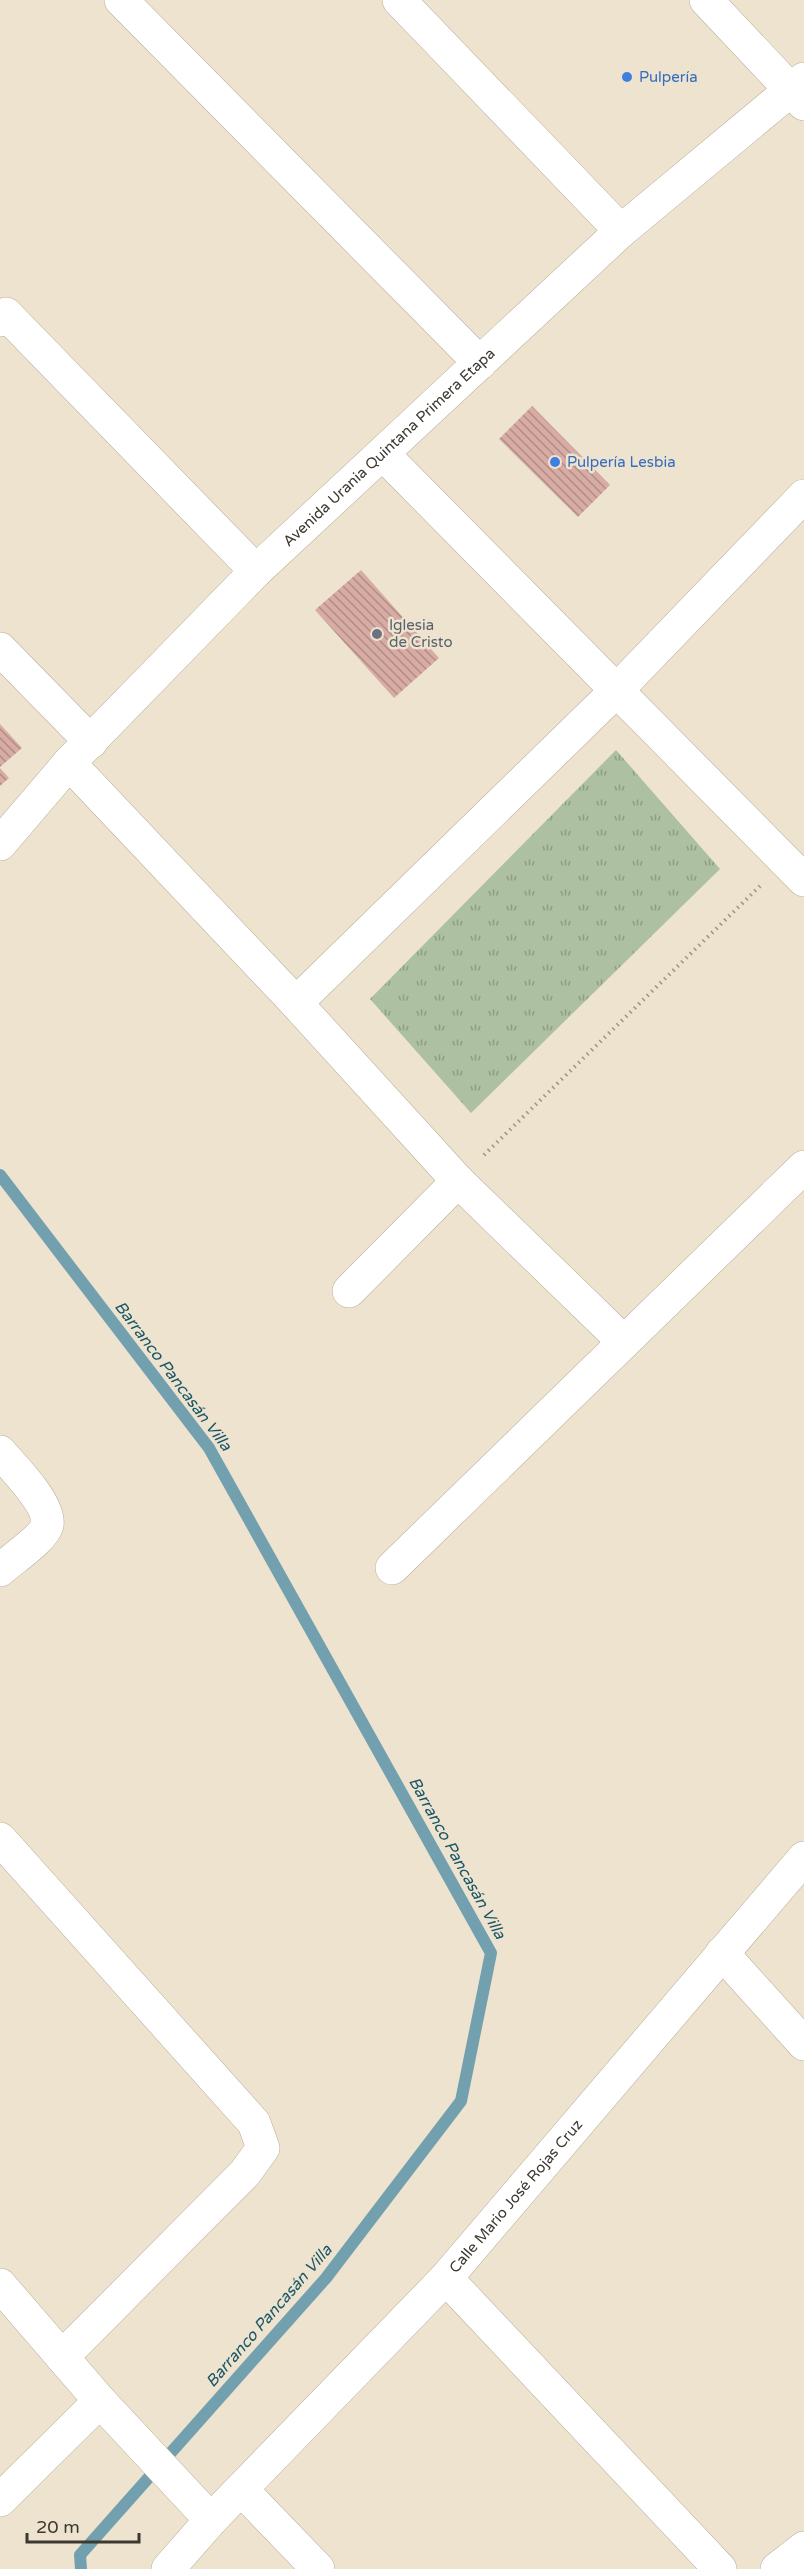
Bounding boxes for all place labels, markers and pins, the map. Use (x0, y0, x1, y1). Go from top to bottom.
place label: Pulpería (639, 68, 698, 86)
marker: Pulpería (620, 70, 634, 84)
place label: Pulpería Lesbia (567, 453, 676, 471)
marker: Pulpería Lesbia (548, 455, 562, 469)
place label: Iglesia de Cristo (389, 616, 453, 651)
marker: Iglesia de Cristo (370, 627, 384, 641)

